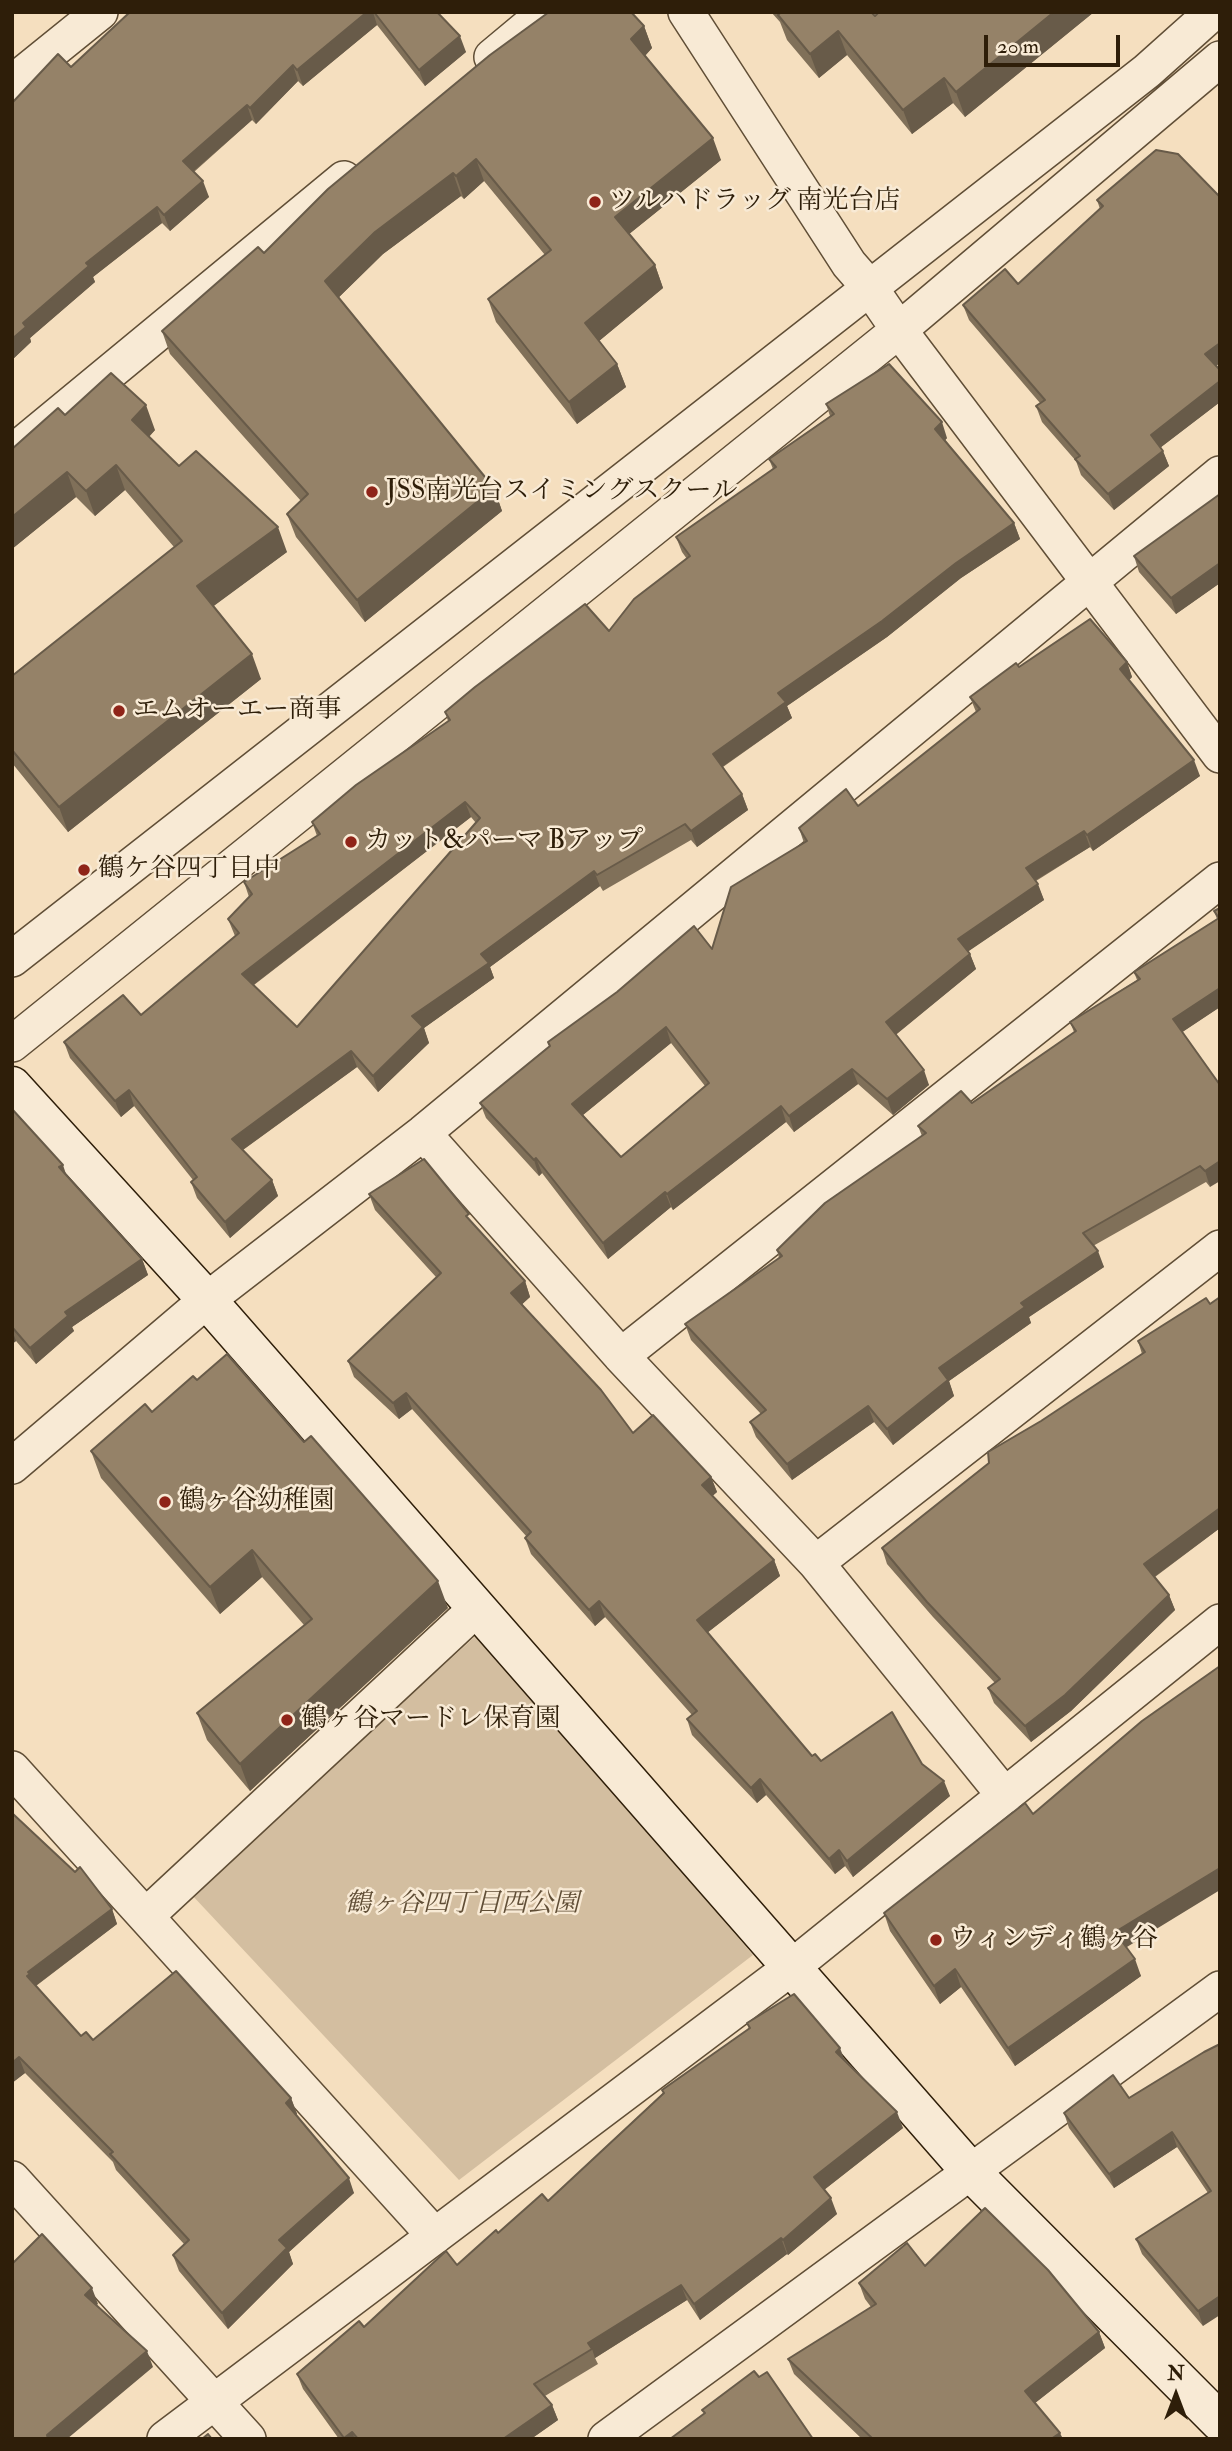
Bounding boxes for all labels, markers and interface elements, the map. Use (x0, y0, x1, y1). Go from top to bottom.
scale bar (987, 21, 1124, 65)
text: 20 m (997, 33, 1039, 60)
place label: ツルハドラッグ 南光台店 (609, 186, 900, 218)
marker: ツルハドラッグ 南光台店 (587, 194, 603, 210)
place label: JSS南光台スイミングスクール (386, 476, 738, 508)
marker: JSS南光台スイミングスクール (364, 484, 380, 500)
place label: エムオーエー商事 (133, 695, 341, 727)
marker: エムオーエー商事 (111, 703, 127, 719)
place label: カット&パーマ Bアップ (365, 826, 643, 858)
marker: カット&パーマ Bアップ (343, 834, 359, 850)
place label: 鶴ケ谷四丁目中 (98, 854, 280, 886)
marker: 鶴ケ谷四丁目中 (76, 862, 92, 878)
place label: 鶴ヶ谷幼稚園 (179, 1486, 335, 1518)
marker: 鶴ヶ谷幼稚園 (157, 1494, 173, 1510)
place label: 鶴ヶ谷マードレ保育園 (301, 1704, 561, 1736)
marker: 鶴ヶ谷マードレ保育園 (279, 1712, 295, 1728)
park label: 鶴ヶ谷四丁目西公園 (345, 1889, 579, 1921)
place label: ウィンディ鶴ヶ谷 (950, 1924, 1158, 1956)
marker: ウィンディ鶴ヶ谷 (928, 1932, 944, 1948)
north arrow (1141, 2360, 1211, 2430)
text: N (1167, 2362, 1185, 2386)

